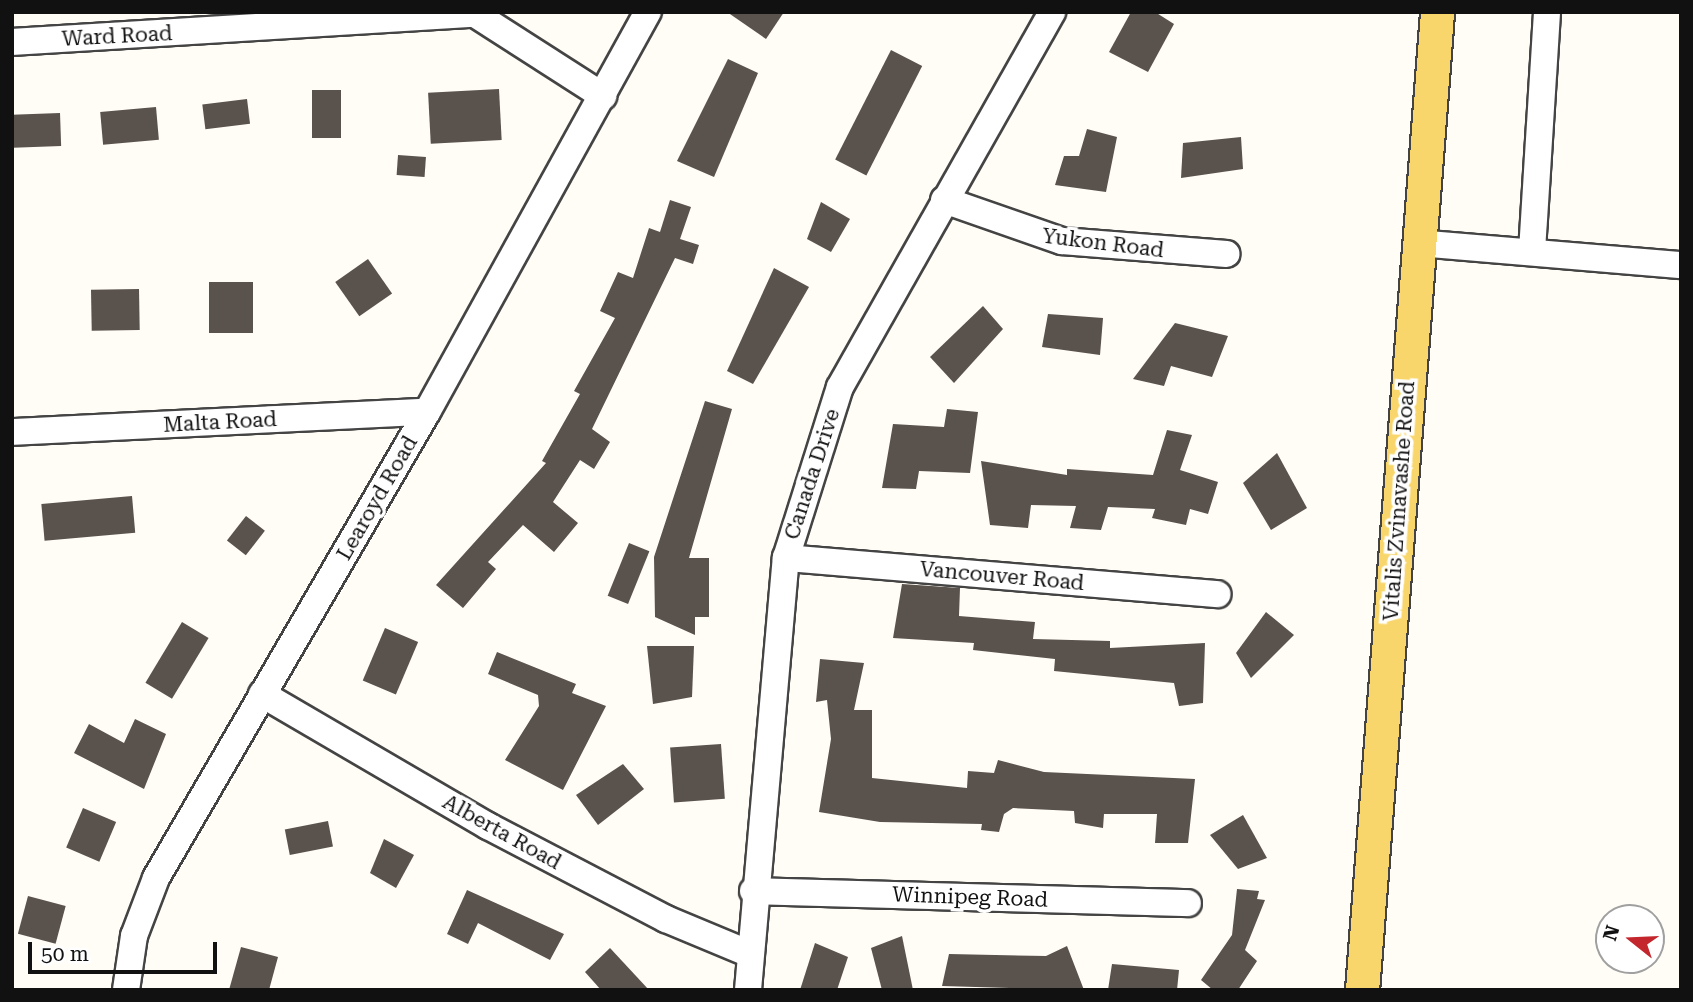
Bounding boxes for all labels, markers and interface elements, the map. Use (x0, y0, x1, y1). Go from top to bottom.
street label: Ward Road (61, 21, 173, 51)
street label: Yukon Road (1041, 223, 1165, 263)
street label: Vitalis Zvinavashe Road (1378, 380, 1420, 622)
street label: Canada Drive (779, 405, 845, 543)
street label: Malta Road (163, 406, 277, 438)
street label: Learoyd Road (331, 431, 423, 565)
street label: Vancouver Road (919, 556, 1085, 596)
street label: Alberta Road (438, 789, 566, 875)
street label: Winnipeg Road (892, 882, 1048, 912)
north arrow (1595, 904, 1665, 974)
text: N (1598, 922, 1625, 943)
scale bar (32, 928, 220, 972)
text: 50 m (41, 942, 89, 966)

